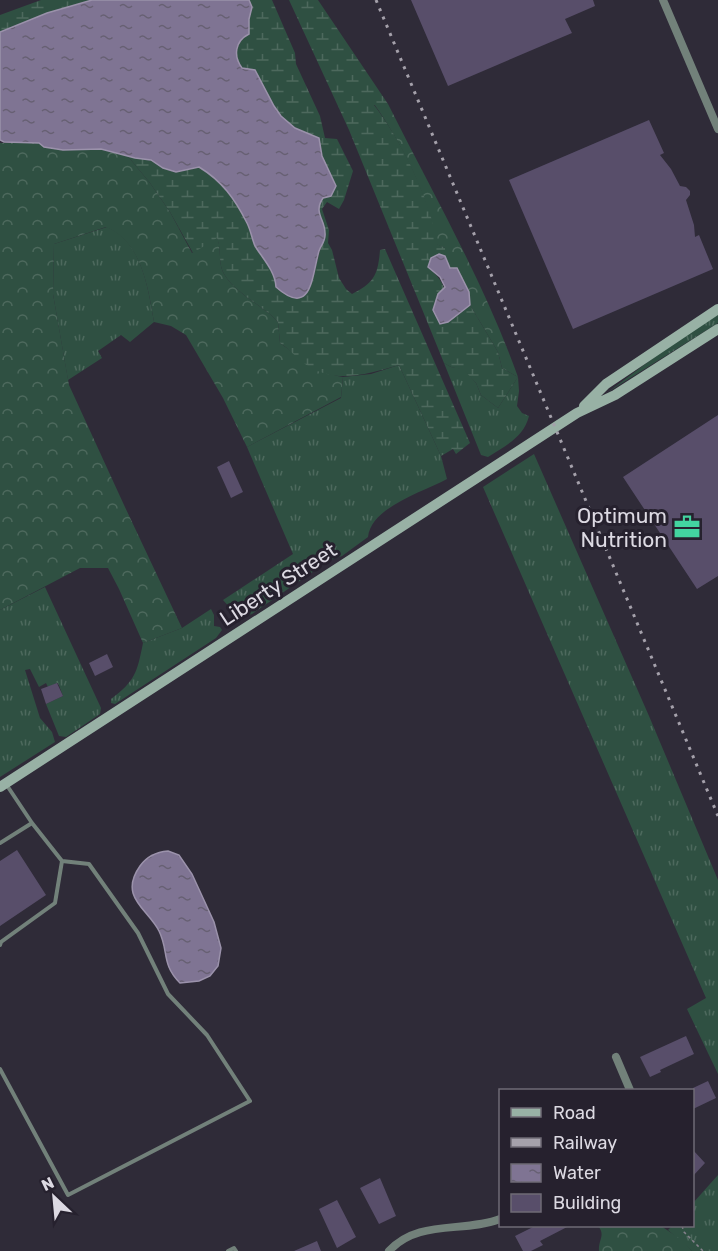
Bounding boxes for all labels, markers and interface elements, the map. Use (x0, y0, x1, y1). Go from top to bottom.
place label: Optimum Nutrition (577, 503, 667, 552)
office icon: Optimum Nutrition (672, 512, 702, 542)
street label: Liberty Street (215, 537, 341, 631)
legend (499, 1089, 694, 1227)
text: Road (553, 1102, 596, 1124)
text: Railway (553, 1132, 617, 1154)
text: Water (553, 1162, 601, 1184)
north arrow (24, 1167, 84, 1227)
text: N (38, 1173, 57, 1195)
text: Building (553, 1192, 621, 1214)

